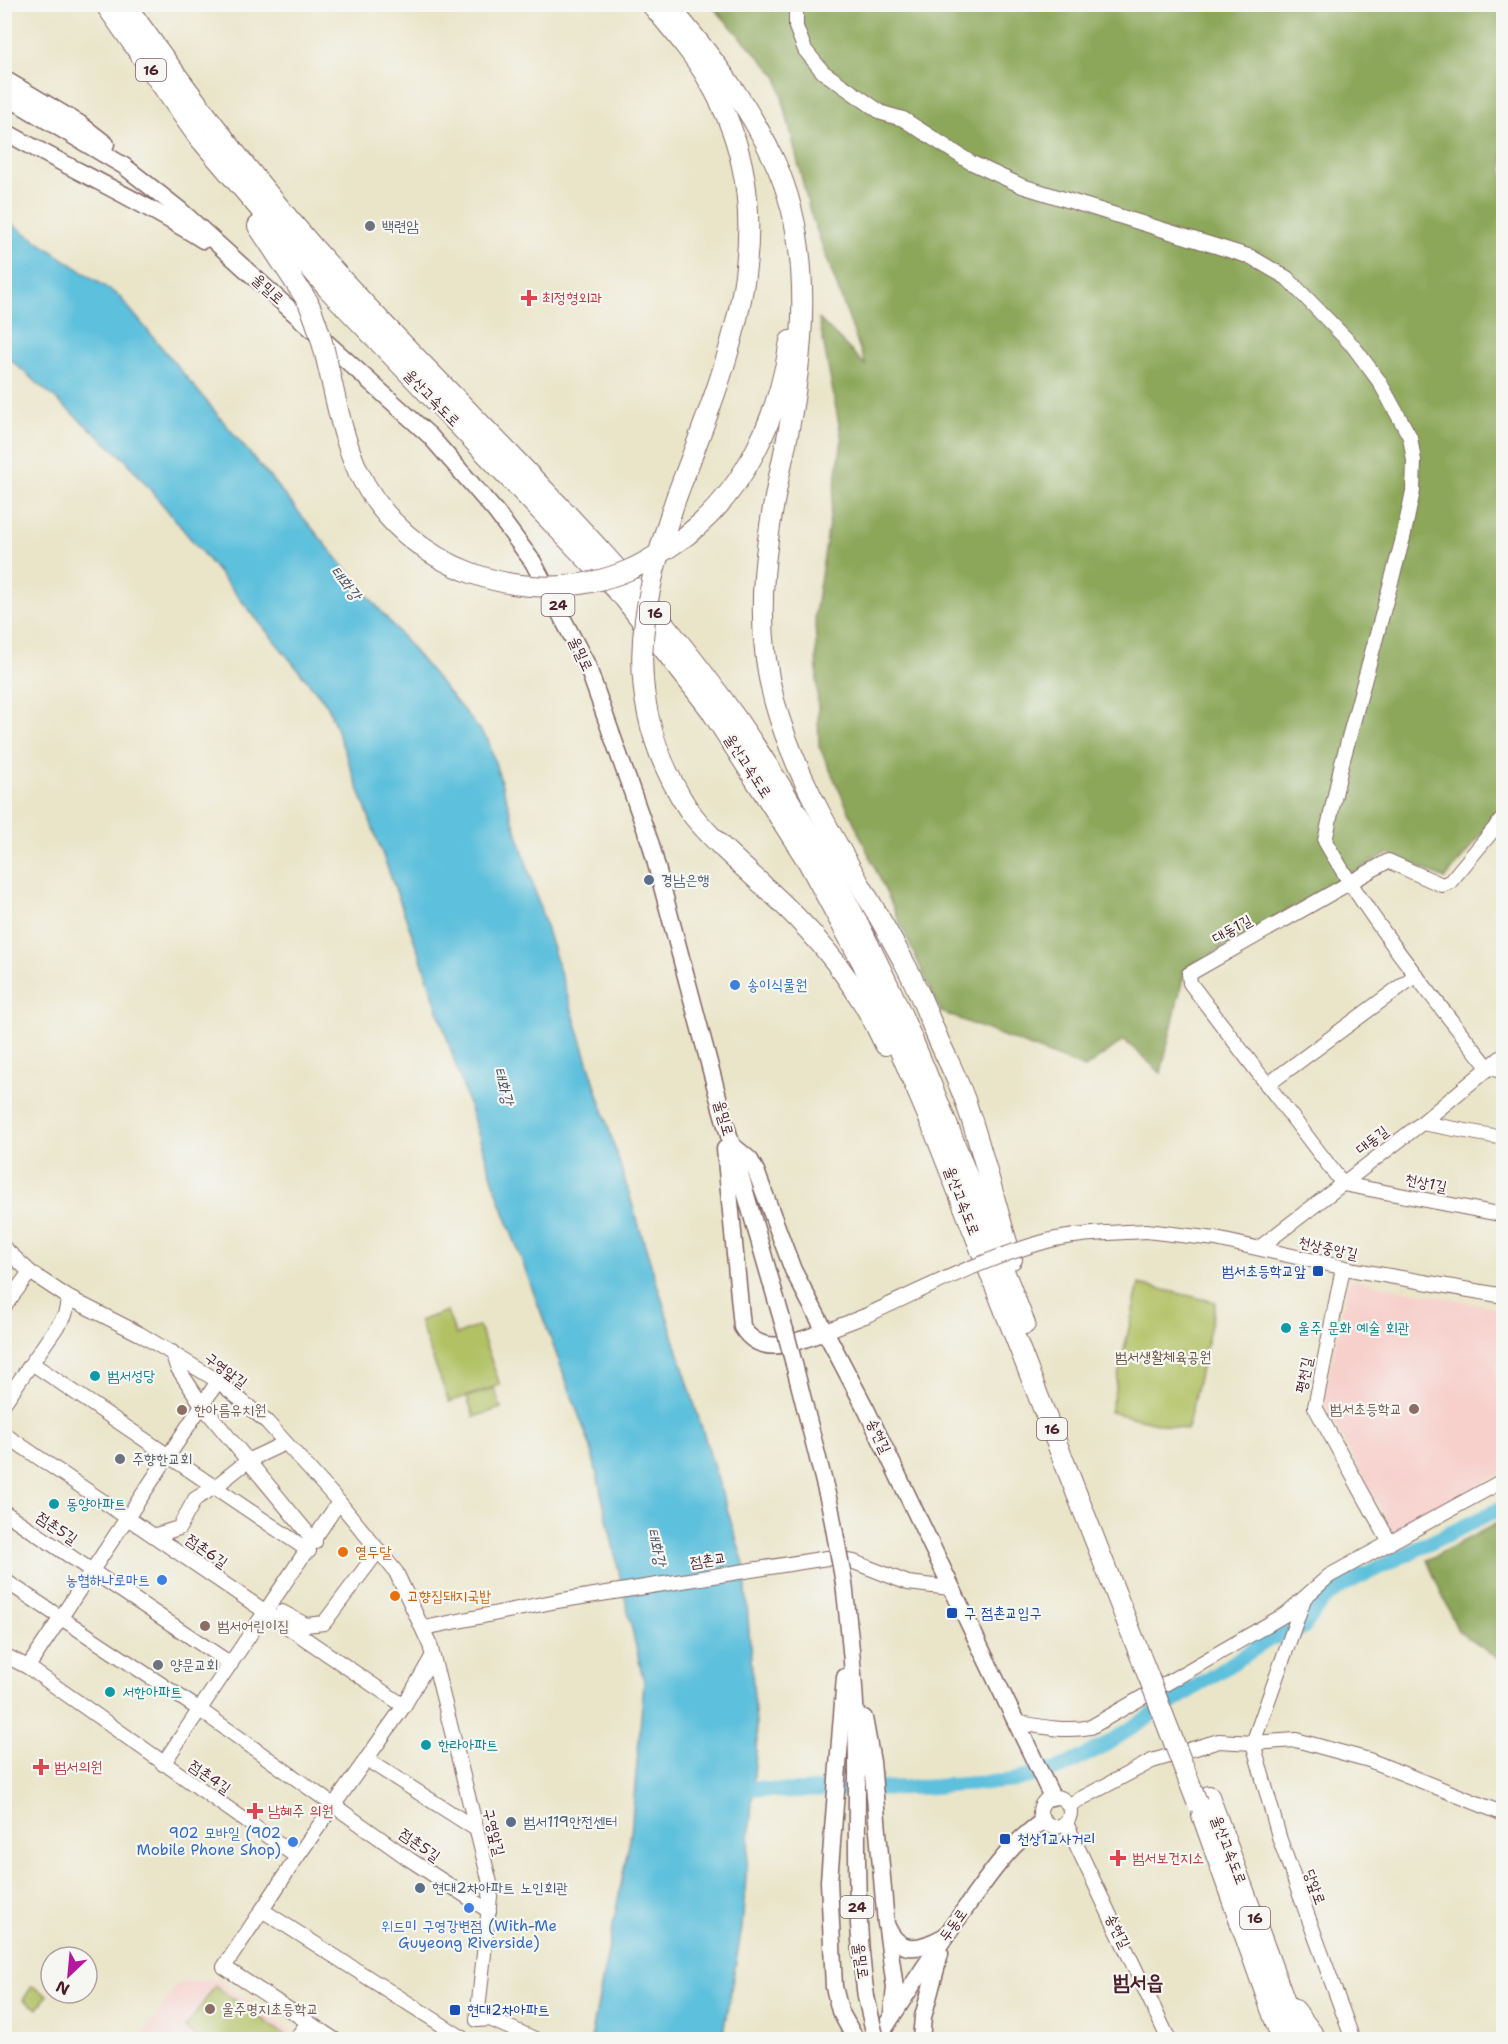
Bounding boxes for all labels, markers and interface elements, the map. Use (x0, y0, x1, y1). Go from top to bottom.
road number: 16 (136, 59, 166, 81)
place label: 백련암 (382, 216, 419, 236)
marker: 백련암 (363, 219, 377, 233)
street label: 울밀로 (248, 269, 288, 309)
place label: 최정형외과 (542, 288, 602, 308)
marker: 최정형외과 (520, 289, 538, 307)
street label: 울산고속도로 (400, 365, 464, 431)
water label: 태화강 (326, 561, 367, 606)
road number: 24 (542, 594, 574, 616)
road number: 16 (640, 602, 670, 624)
street label: 울밀로 (564, 633, 598, 675)
street label: 울산고속도로 (720, 730, 776, 802)
place label: 경남은행 (661, 870, 709, 890)
marker: 경남은행 (642, 873, 656, 887)
street label: 대동1길 (1209, 910, 1255, 948)
place label: 송이식물원 (747, 975, 807, 995)
marker: 송이식물원 (728, 978, 742, 992)
water label: 태화강 (489, 1065, 520, 1109)
street label: 울밀로 (709, 1098, 739, 1138)
street label: 대동길 (1352, 1121, 1392, 1159)
street label: 울산고속도로 (940, 1164, 984, 1238)
street label: 천상1길 (1403, 1169, 1449, 1197)
street label: 천상중앙길 (1296, 1232, 1360, 1264)
place label: 범서초등학교앞 (1222, 1261, 1306, 1281)
marker: 범서초등학교앞 (1311, 1264, 1325, 1278)
place label: 울주 문화 예술 회관 (1298, 1318, 1410, 1338)
marker: 울주 문화 예술 회관 (1279, 1321, 1293, 1335)
street label: 구영앞길 (201, 1347, 251, 1393)
park label: 범서생활체육공원 (1115, 1347, 1211, 1367)
street label: 평천길 (1291, 1355, 1317, 1395)
place label: 범서성당 (107, 1366, 155, 1386)
marker: 범서성당 (88, 1369, 102, 1383)
place label: 범서초등학교 (1330, 1399, 1402, 1419)
place label: 한아름유치원 (194, 1400, 266, 1420)
marker: 범서초등학교 (1407, 1402, 1421, 1416)
marker: 한아름유치원 (175, 1403, 189, 1417)
street label: 송현길 (862, 1415, 896, 1457)
road number: 16 (1037, 1418, 1067, 1440)
place label: 주향한교회 (132, 1449, 192, 1469)
marker: 주향한교회 (113, 1452, 127, 1466)
place label: 동양아파트 (66, 1494, 126, 1514)
marker: 동양아파트 (47, 1497, 61, 1511)
street label: 점촌5길 (33, 1507, 81, 1549)
water label: 태화강 (642, 1526, 672, 1570)
street label: 점촌6길 (182, 1529, 232, 1573)
place label: 열두달 (355, 1542, 392, 1562)
marker: 열두달 (336, 1545, 350, 1559)
street label: 점촌교 (689, 1547, 727, 1573)
place label: 농협하나로마트 (66, 1570, 150, 1590)
marker: 농협하나로마트 (155, 1573, 169, 1587)
place label: 고향집돼지국밥 (407, 1586, 492, 1606)
marker: 고향집돼지국밥 (388, 1589, 402, 1603)
place label: 구 점촌교입구 (964, 1603, 1042, 1623)
marker: 구 점촌교입구 (945, 1606, 959, 1620)
place label: 범서어린이집 (217, 1616, 289, 1636)
marker: 범서어린이집 (198, 1619, 212, 1633)
place label: 양문교회 (170, 1655, 218, 1675)
marker: 양문교회 (151, 1658, 165, 1672)
place label: 서한아파트 (122, 1682, 182, 1702)
marker: 서한아파트 (103, 1685, 117, 1699)
place label: 한라아파트 (438, 1735, 498, 1755)
marker: 한라아파트 (419, 1738, 433, 1752)
street label: 점촌4길 (185, 1755, 235, 1799)
place label: 범서의원 (54, 1757, 102, 1777)
marker: 범서의원 (32, 1758, 50, 1776)
place label: 남혜주 의원 (268, 1801, 333, 1821)
marker: 남혜주 의원 (246, 1802, 264, 1820)
street label: 구영앞길 (478, 1806, 510, 1858)
place label: 범서119안전센터 (523, 1812, 617, 1832)
street label: 울산고속도로 (1207, 1813, 1251, 1887)
marker: 범서119안전센터 (504, 1815, 518, 1829)
place label: 902 모바일 (902 Mobile Phone Shop) (136, 1823, 281, 1860)
street label: 점촌5길 (396, 1824, 444, 1866)
place label: 천상1교사거리 (1017, 1829, 1096, 1849)
marker: 천상1교사거리 (998, 1832, 1012, 1846)
marker: 902 모바일 (902 Mobile Phone Shop) (286, 1835, 300, 1849)
place label: 범서보건지소 (1132, 1848, 1204, 1868)
marker: 범서보건지소 (1109, 1849, 1127, 1867)
street label: 당앞로 (1299, 1867, 1331, 1907)
place label: 현대2차아파트 노인회관 (432, 1878, 568, 1898)
marker: 현대2차아파트 노인회관 (413, 1881, 427, 1895)
road number: 24 (840, 1896, 874, 1918)
marker: 위드미 구영강변점 (With-Me Guyeong Riverside) (462, 1901, 476, 1915)
street label: 두동로 (934, 1904, 972, 1946)
road number: 16 (1240, 1907, 1270, 1929)
street label: 송현길 (1101, 1910, 1135, 1952)
place label: 위드미 구영강변점 (With-Me Guyeong Riverside) (381, 1916, 557, 1953)
street label: 울밀로 (849, 1942, 873, 1980)
north arrow (39, 1945, 99, 2005)
district label: 범서읍 (1113, 1968, 1163, 1996)
text: N (52, 1976, 73, 2000)
place label: 울주명지초등학교 (222, 1999, 319, 2019)
place label: 현대2차아파트 (467, 2000, 550, 2020)
marker: 울주명지초등학교 (203, 2002, 217, 2016)
marker: 현대2차아파트 (448, 2003, 462, 2017)

